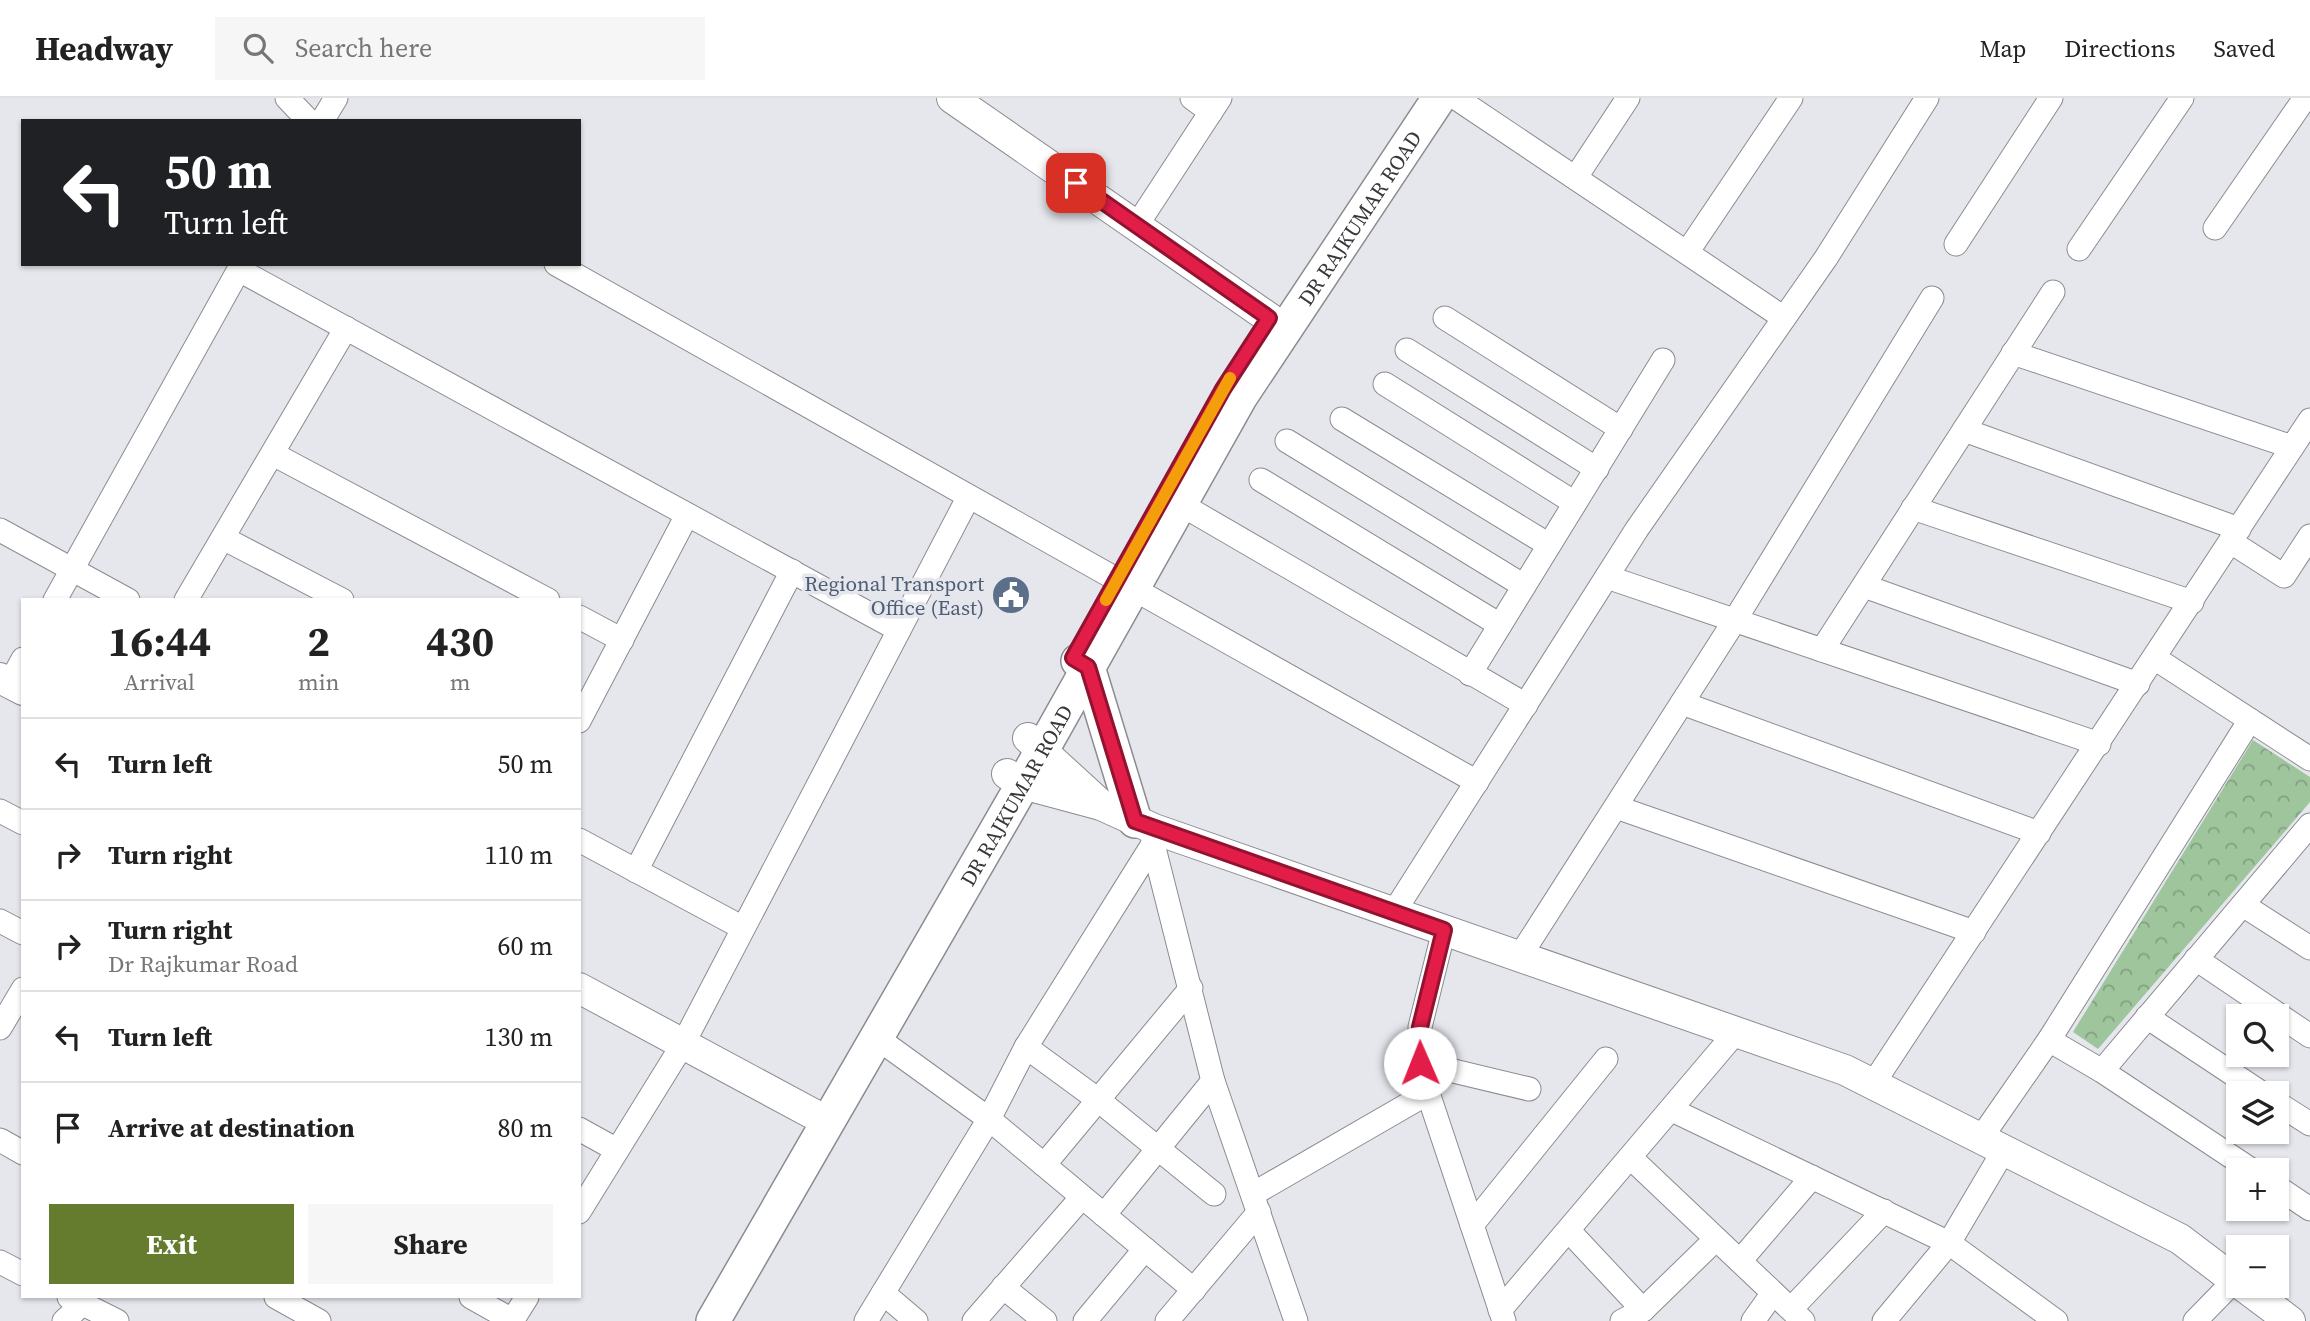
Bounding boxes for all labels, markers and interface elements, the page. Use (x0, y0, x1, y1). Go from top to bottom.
search box (215, 17, 705, 80)
text: Headway (35, 26, 173, 71)
icon: search (239, 29, 277, 67)
text: Search here (295, 30, 432, 66)
text: Map (1979, 32, 2026, 65)
text: Directions (2064, 32, 2175, 65)
text: Saved (2213, 32, 2275, 65)
street label: DR RAJKUMAR ROAD (1291, 125, 1428, 311)
text: 50 m (164, 137, 272, 204)
icon: left (49, 147, 140, 238)
pin (1046, 153, 1106, 213)
icon: arrive (1057, 164, 1095, 202)
text: Turn left (164, 201, 288, 245)
place label: Regional Transport Office (East) (804, 569, 984, 622)
public building icon: Regional Transport Office (East) (990, 574, 1032, 616)
text: 16:44 (108, 612, 211, 670)
text: 2 (307, 612, 330, 670)
text: 430 (426, 612, 494, 670)
text: Arrival (124, 666, 195, 698)
text: min (298, 666, 339, 698)
text: m (450, 666, 471, 698)
street label: DR RAJKUMAR ROAD (953, 699, 1079, 891)
icon: left (49, 745, 87, 783)
text: Turn left (108, 746, 212, 782)
text: 50 m (498, 746, 553, 782)
icon: right (49, 836, 87, 874)
text: Turn right (108, 837, 232, 873)
text: 110 m (485, 837, 553, 873)
text: Turn right (108, 912, 232, 948)
icon: right (49, 927, 87, 965)
text: 60 m (498, 928, 553, 964)
text: Dr Rajkumar Road (108, 948, 298, 980)
map controls (2226, 1004, 2289, 1298)
button: search (2226, 1004, 2289, 1067)
icon: left (49, 1018, 87, 1056)
text: Turn left (108, 1019, 212, 1055)
text: 130 m (485, 1019, 553, 1055)
position arrow (1383, 1026, 1457, 1100)
button: layers (2226, 1081, 2289, 1144)
icon: arrive (49, 1109, 87, 1147)
text: Arrive at destination (108, 1110, 355, 1146)
text: 80 m (498, 1110, 553, 1146)
button: + (2226, 1158, 2289, 1221)
button: Exit (49, 1204, 294, 1284)
button: Share (308, 1204, 553, 1284)
button: − (2226, 1235, 2289, 1298)

